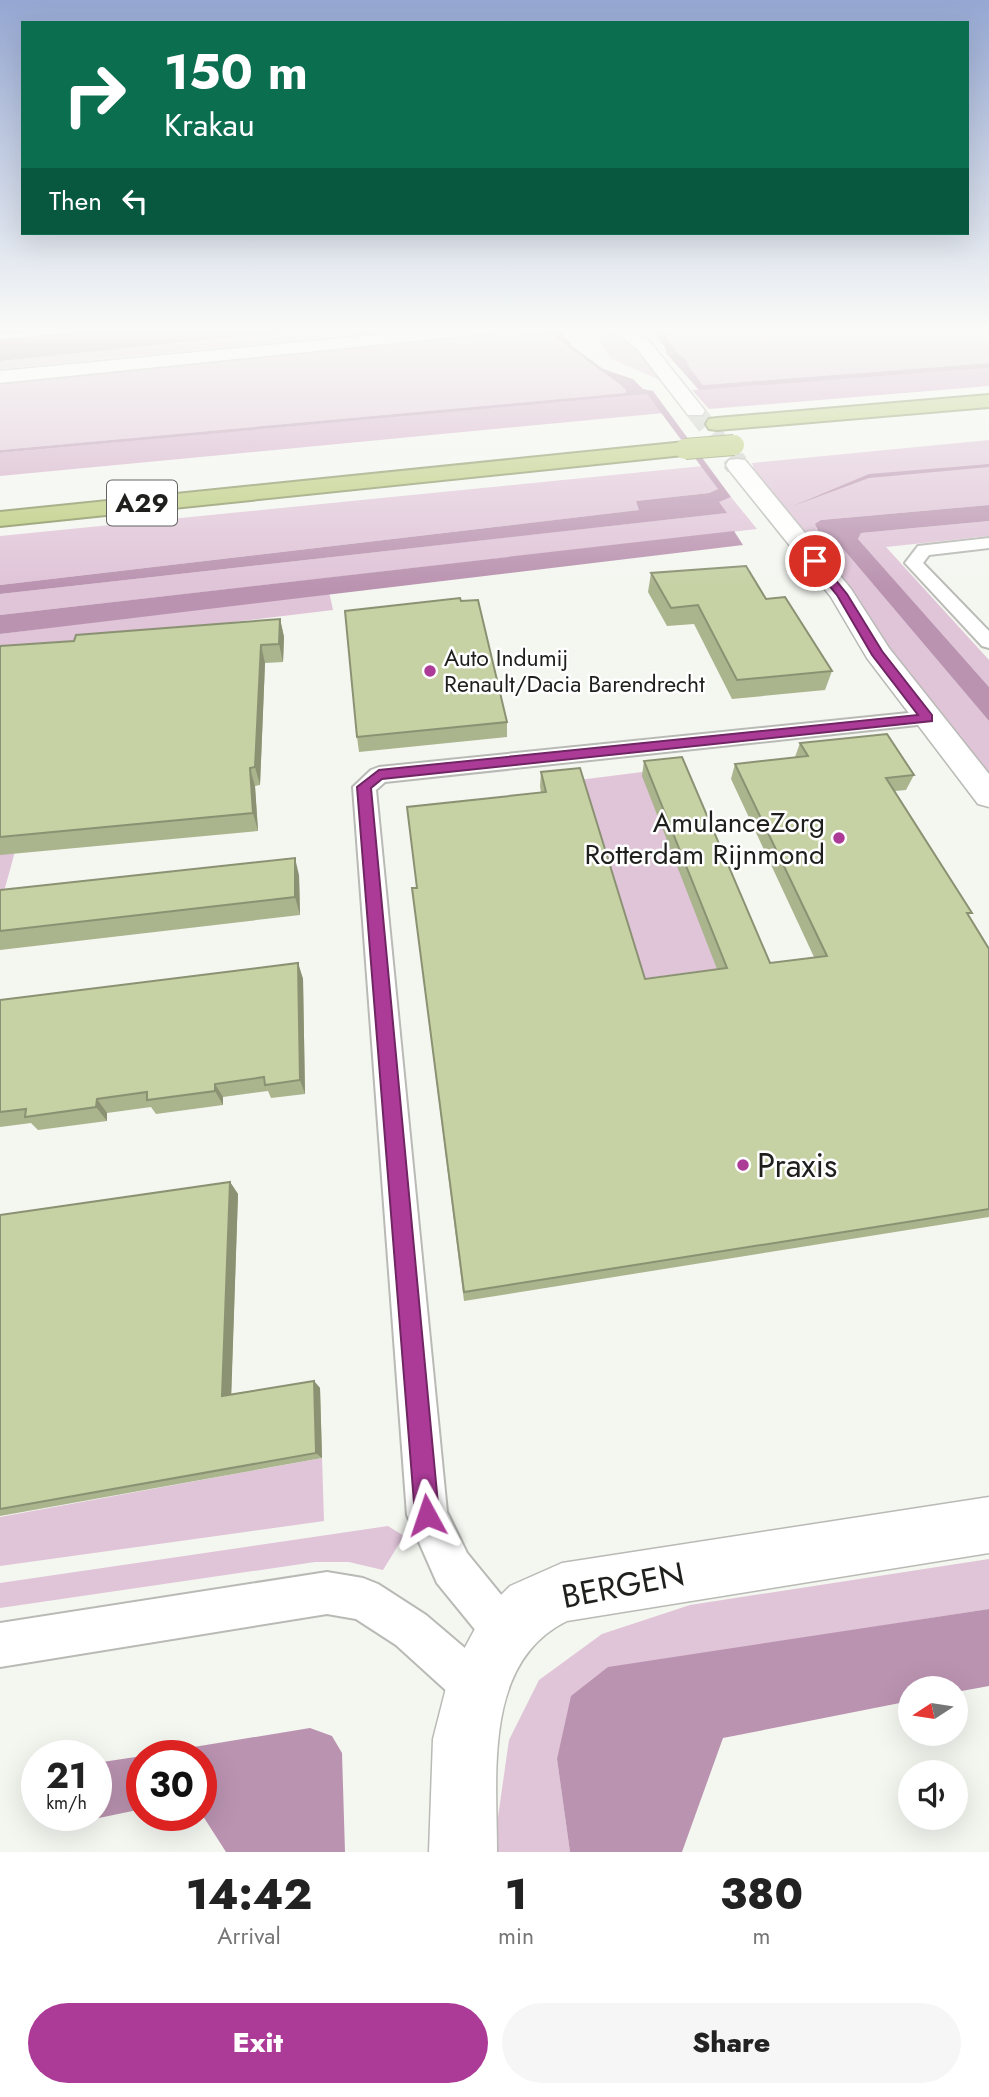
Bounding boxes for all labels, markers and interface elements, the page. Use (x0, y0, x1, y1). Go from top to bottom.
text: 150 m (164, 37, 308, 107)
icon: right (49, 49, 140, 140)
text: Krakau (164, 102, 255, 148)
text: Then (49, 182, 102, 220)
icon: left (116, 182, 154, 220)
road number: A29 (107, 481, 177, 526)
pin (785, 531, 845, 591)
icon: arrive (796, 542, 834, 580)
place label: Auto Indumij Renault/Dacia Barendrecht (444, 641, 705, 701)
marker: Auto Indumij Renault/Dacia Barendrecht (422, 663, 438, 679)
place label: AmulanceZorg Rotterdam Rijnmond (584, 802, 825, 875)
marker: AmulanceZorg Rotterdam Rijnmond (831, 830, 847, 846)
place label: Praxis (757, 1142, 837, 1189)
marker: Praxis (735, 1157, 751, 1173)
position arrow (390, 1478, 464, 1552)
street label: BERGEN (557, 1550, 689, 1620)
north arrow (898, 1676, 968, 1746)
map controls (898, 1676, 968, 1830)
speed limit sign: 30 (126, 1740, 217, 1831)
text: 21 (46, 1751, 87, 1801)
button: sound (898, 1760, 968, 1830)
text: km/h (46, 1790, 87, 1816)
text: 14:42 (186, 1864, 312, 1925)
text: 1 (505, 1864, 527, 1925)
text: 380 (720, 1864, 803, 1925)
text: Arrival (217, 1919, 281, 1953)
text: min (498, 1919, 534, 1953)
text: m (753, 1919, 771, 1953)
button: Exit (28, 2003, 488, 2083)
button: Share (502, 2003, 961, 2083)

